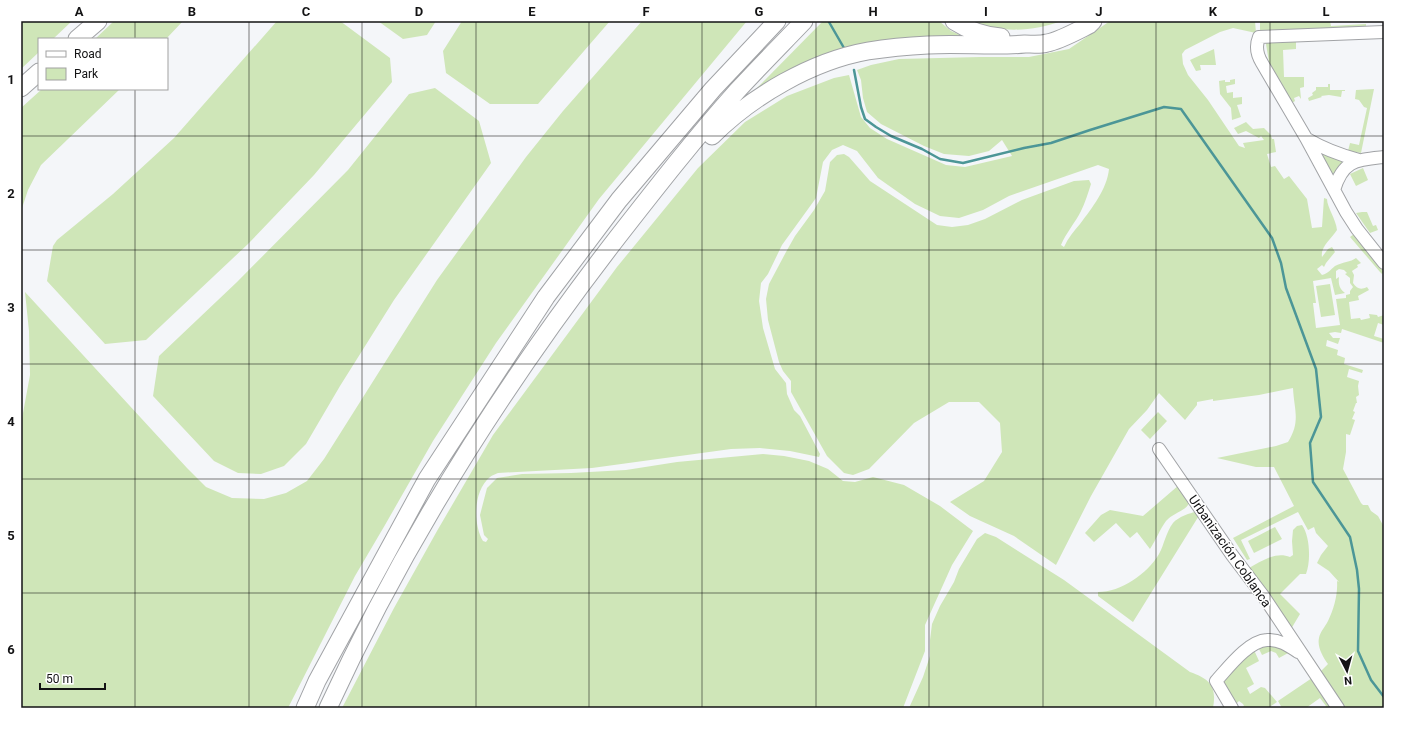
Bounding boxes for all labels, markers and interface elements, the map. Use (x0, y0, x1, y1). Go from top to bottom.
text: A (75, 4, 84, 19)
text: B (188, 4, 196, 19)
text: C (302, 4, 311, 19)
text: D (415, 4, 423, 19)
text: E (528, 4, 536, 19)
text: F (642, 4, 650, 19)
text: G (755, 4, 764, 19)
text: H (868, 4, 878, 19)
text: I (984, 4, 988, 19)
text: J (1095, 4, 1103, 19)
text: K (1209, 4, 1218, 19)
text: L (1322, 4, 1330, 19)
legend (38, 38, 168, 90)
text: Road (74, 47, 102, 61)
text: Park (74, 67, 99, 81)
text: 1 (7, 72, 15, 87)
text: 2 (7, 186, 15, 201)
text: 3 (7, 300, 15, 315)
text: 4 (7, 414, 15, 429)
street label: Urbanización Coblanca (1186, 492, 1274, 610)
text: 5 (7, 528, 15, 543)
text: 6 (7, 642, 15, 657)
north arrow (1327, 651, 1367, 691)
scale bar (40, 665, 105, 691)
text: 50 m (46, 672, 73, 686)
text: N (1343, 674, 1353, 687)

